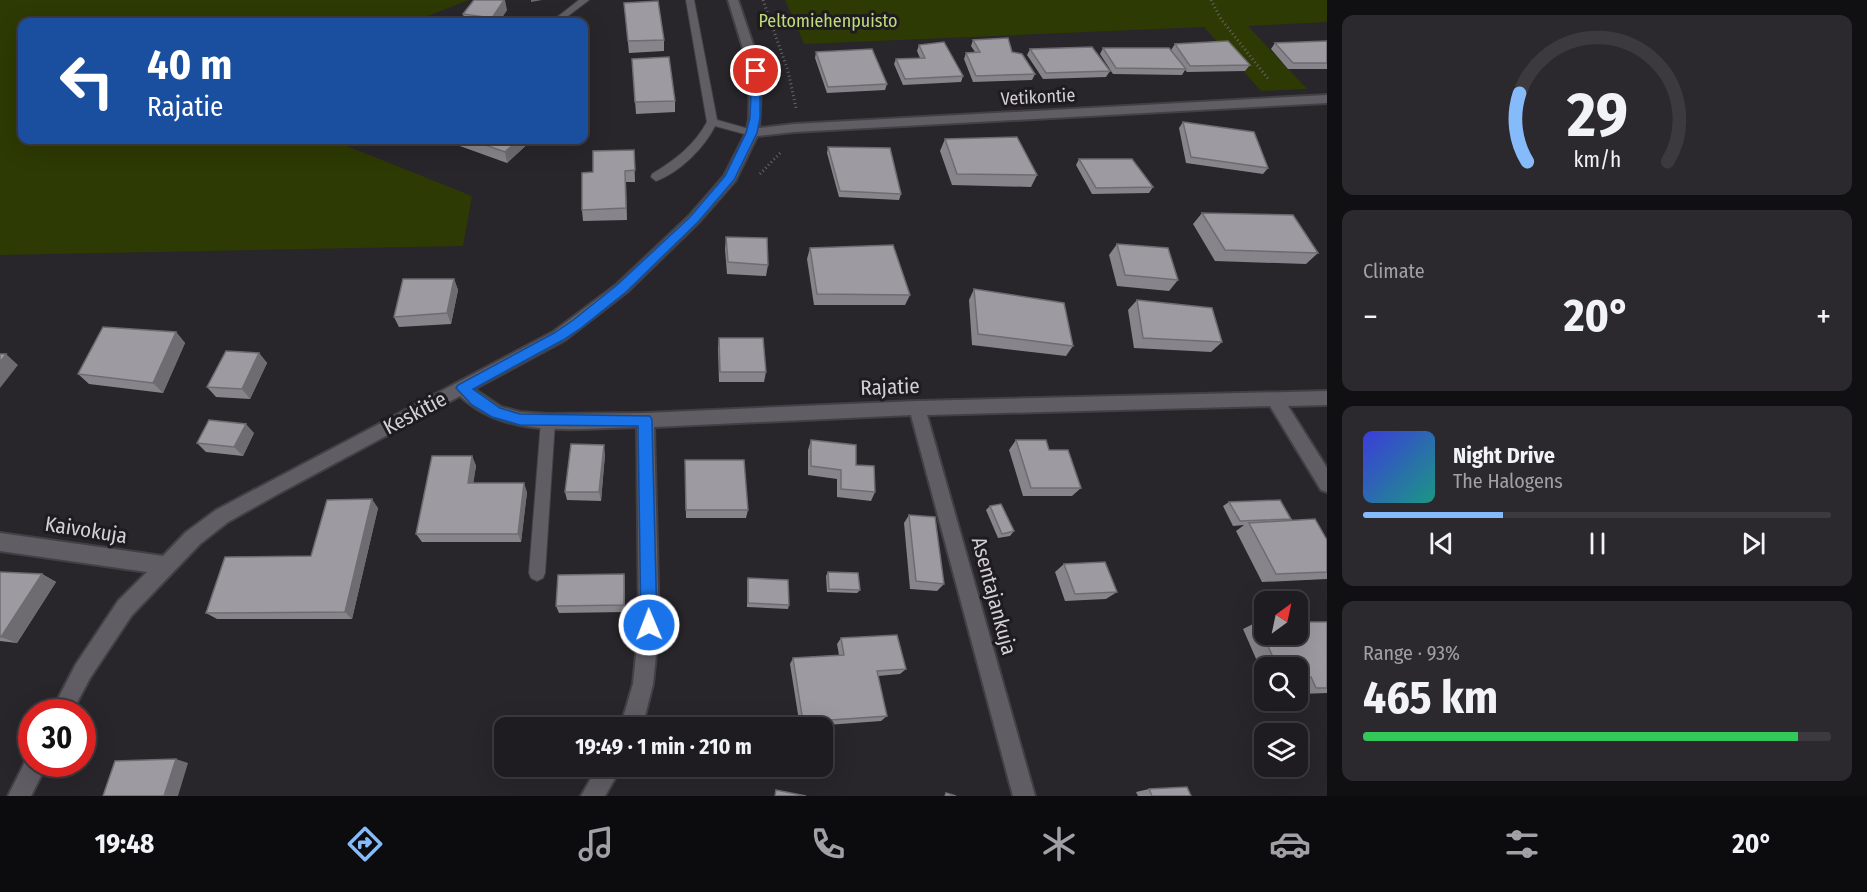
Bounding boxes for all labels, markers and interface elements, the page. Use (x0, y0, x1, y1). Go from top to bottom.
park label: Peltomiehenpuisto (758, 10, 898, 32)
text: 40 m (147, 40, 232, 90)
icon: left (48, 42, 126, 120)
pin (730, 45, 781, 96)
icon: arrive (739, 54, 772, 87)
text: 29 (1566, 78, 1627, 153)
street label: Vetikontie (1000, 84, 1076, 110)
text: Rajatie (147, 91, 223, 123)
text: km/h (1573, 148, 1621, 174)
text: Climate (1363, 259, 1425, 283)
text: 20° (1564, 289, 1630, 343)
text: − (1363, 297, 1378, 337)
text: + (1816, 297, 1831, 337)
street label: Rajatie (860, 373, 920, 401)
street label: Keskitie (379, 386, 451, 440)
text: Night Drive (1453, 442, 1555, 469)
text: The Halogens (1453, 469, 1563, 493)
street label: Kaivokuja (43, 511, 129, 549)
icon: previous (1425, 527, 1458, 560)
icon: pause (1581, 527, 1614, 560)
icon: next (1737, 527, 1770, 560)
street label: Asentajankuja (966, 534, 1022, 658)
north arrow (1254, 591, 1308, 645)
map controls (1254, 591, 1308, 777)
position arrow (617, 593, 681, 657)
text: Range · 93% (1363, 641, 1460, 665)
button: search (1254, 657, 1308, 711)
text: 465 km (1363, 671, 1498, 725)
speed limit sign: 30 (18, 699, 96, 777)
button: layers (1254, 723, 1308, 777)
text: 19:49 · 1 min · 210 m (575, 733, 752, 760)
icon: directions (344, 823, 386, 865)
icon: music (575, 823, 617, 865)
icon: phone (807, 823, 849, 865)
icon: climate (1038, 823, 1080, 865)
icon: car (1269, 823, 1311, 865)
icon: filters (1501, 823, 1543, 865)
text: 19:48 (95, 828, 154, 860)
text: 20° (1732, 828, 1772, 860)

